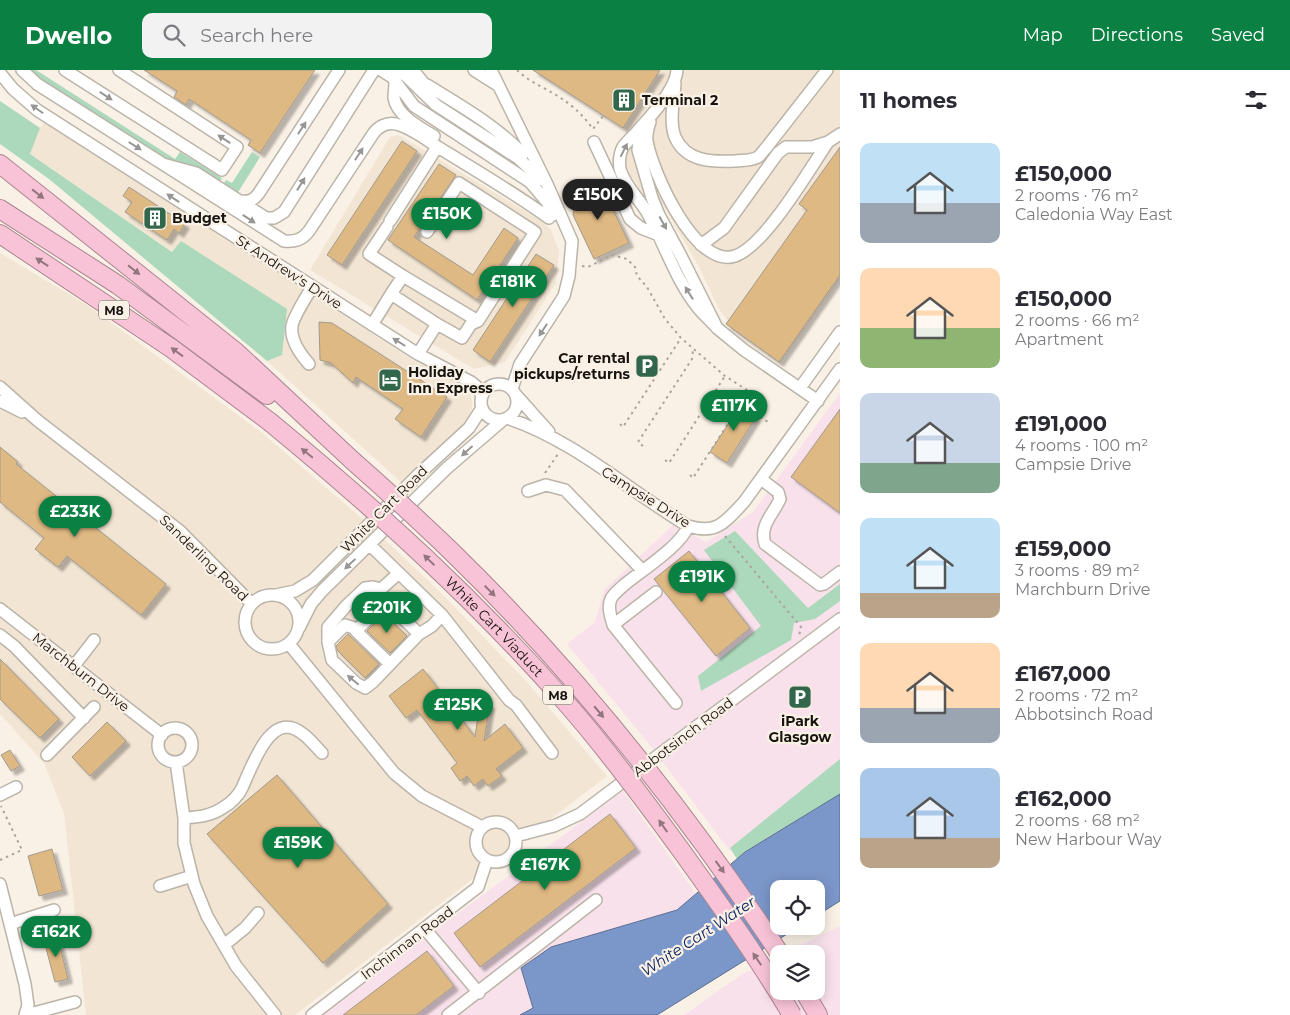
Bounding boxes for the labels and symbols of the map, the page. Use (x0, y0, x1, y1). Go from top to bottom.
building icon: Terminal 2 (611, 87, 637, 113)
place label: Terminal 2 (642, 91, 718, 109)
one-way arrow (99, 92, 113, 101)
one-way arrow (30, 104, 44, 114)
one-way arrow (297, 121, 307, 134)
one-way arrow (217, 134, 231, 144)
one-way arrow (128, 141, 141, 151)
one-way arrow (619, 143, 628, 158)
one-way arrow (354, 148, 364, 161)
one-way arrow (296, 177, 306, 191)
pin: £150K (563, 178, 633, 221)
one-way arrow (31, 188, 44, 199)
one-way arrow (167, 193, 180, 202)
pin: £150K (412, 198, 482, 240)
building icon: Budget (142, 205, 168, 231)
place label: Budget (172, 209, 227, 227)
one-way arrow (242, 214, 255, 223)
one-way arrow (659, 217, 668, 230)
street label: St Andrew's Drive (233, 231, 345, 313)
one-way arrow (35, 257, 49, 267)
one-way arrow (127, 265, 141, 275)
pin: £181K (478, 266, 548, 308)
one-way arrow (684, 287, 693, 300)
road number: M8 (99, 300, 129, 320)
one-way arrow (538, 323, 547, 337)
one-way arrow (392, 337, 405, 346)
one-way arrow (170, 347, 184, 357)
place label: Car rental pickups/returns (514, 349, 631, 383)
parking icon: Car rental pickups/returns (634, 353, 660, 379)
place label: Holiday Inn Express (408, 363, 493, 397)
hotel icon: Holiday Inn Express (377, 367, 403, 393)
pin: £117K (699, 390, 769, 432)
one-way arrow (460, 445, 473, 456)
one-way arrow (301, 447, 314, 458)
street label: White Cart Road (337, 462, 431, 556)
street label: Campsie Drive (598, 462, 694, 532)
pin: £233K (40, 496, 110, 538)
street label: Sanderling Road (156, 511, 252, 605)
one-way arrow (424, 554, 436, 566)
one-way arrow (345, 558, 357, 570)
pin: £191K (667, 560, 737, 603)
street label: White Cart Viaduct (441, 573, 548, 681)
one-way arrow (484, 584, 496, 596)
pin: £201K (352, 592, 422, 634)
street label: Marchburn Drive (29, 628, 133, 716)
one-way arrow (347, 674, 360, 685)
parking icon: iPark Glasgow (787, 684, 813, 710)
road number: M8 (543, 686, 573, 704)
pin: £125K (423, 688, 493, 731)
street label: Abbotsinch Road (629, 693, 737, 781)
one-way arrow (593, 705, 604, 718)
place label: iPark Glasgow (769, 712, 832, 746)
one-way arrow (658, 819, 668, 833)
pin: £159K (263, 826, 333, 869)
pin: £167K (510, 848, 580, 891)
one-way arrow (715, 860, 725, 874)
water label: White Cart Water (637, 891, 760, 980)
street label: Inchinnan Road (357, 902, 457, 984)
pin: £162K (21, 916, 91, 958)
one-way arrow (752, 952, 762, 966)

